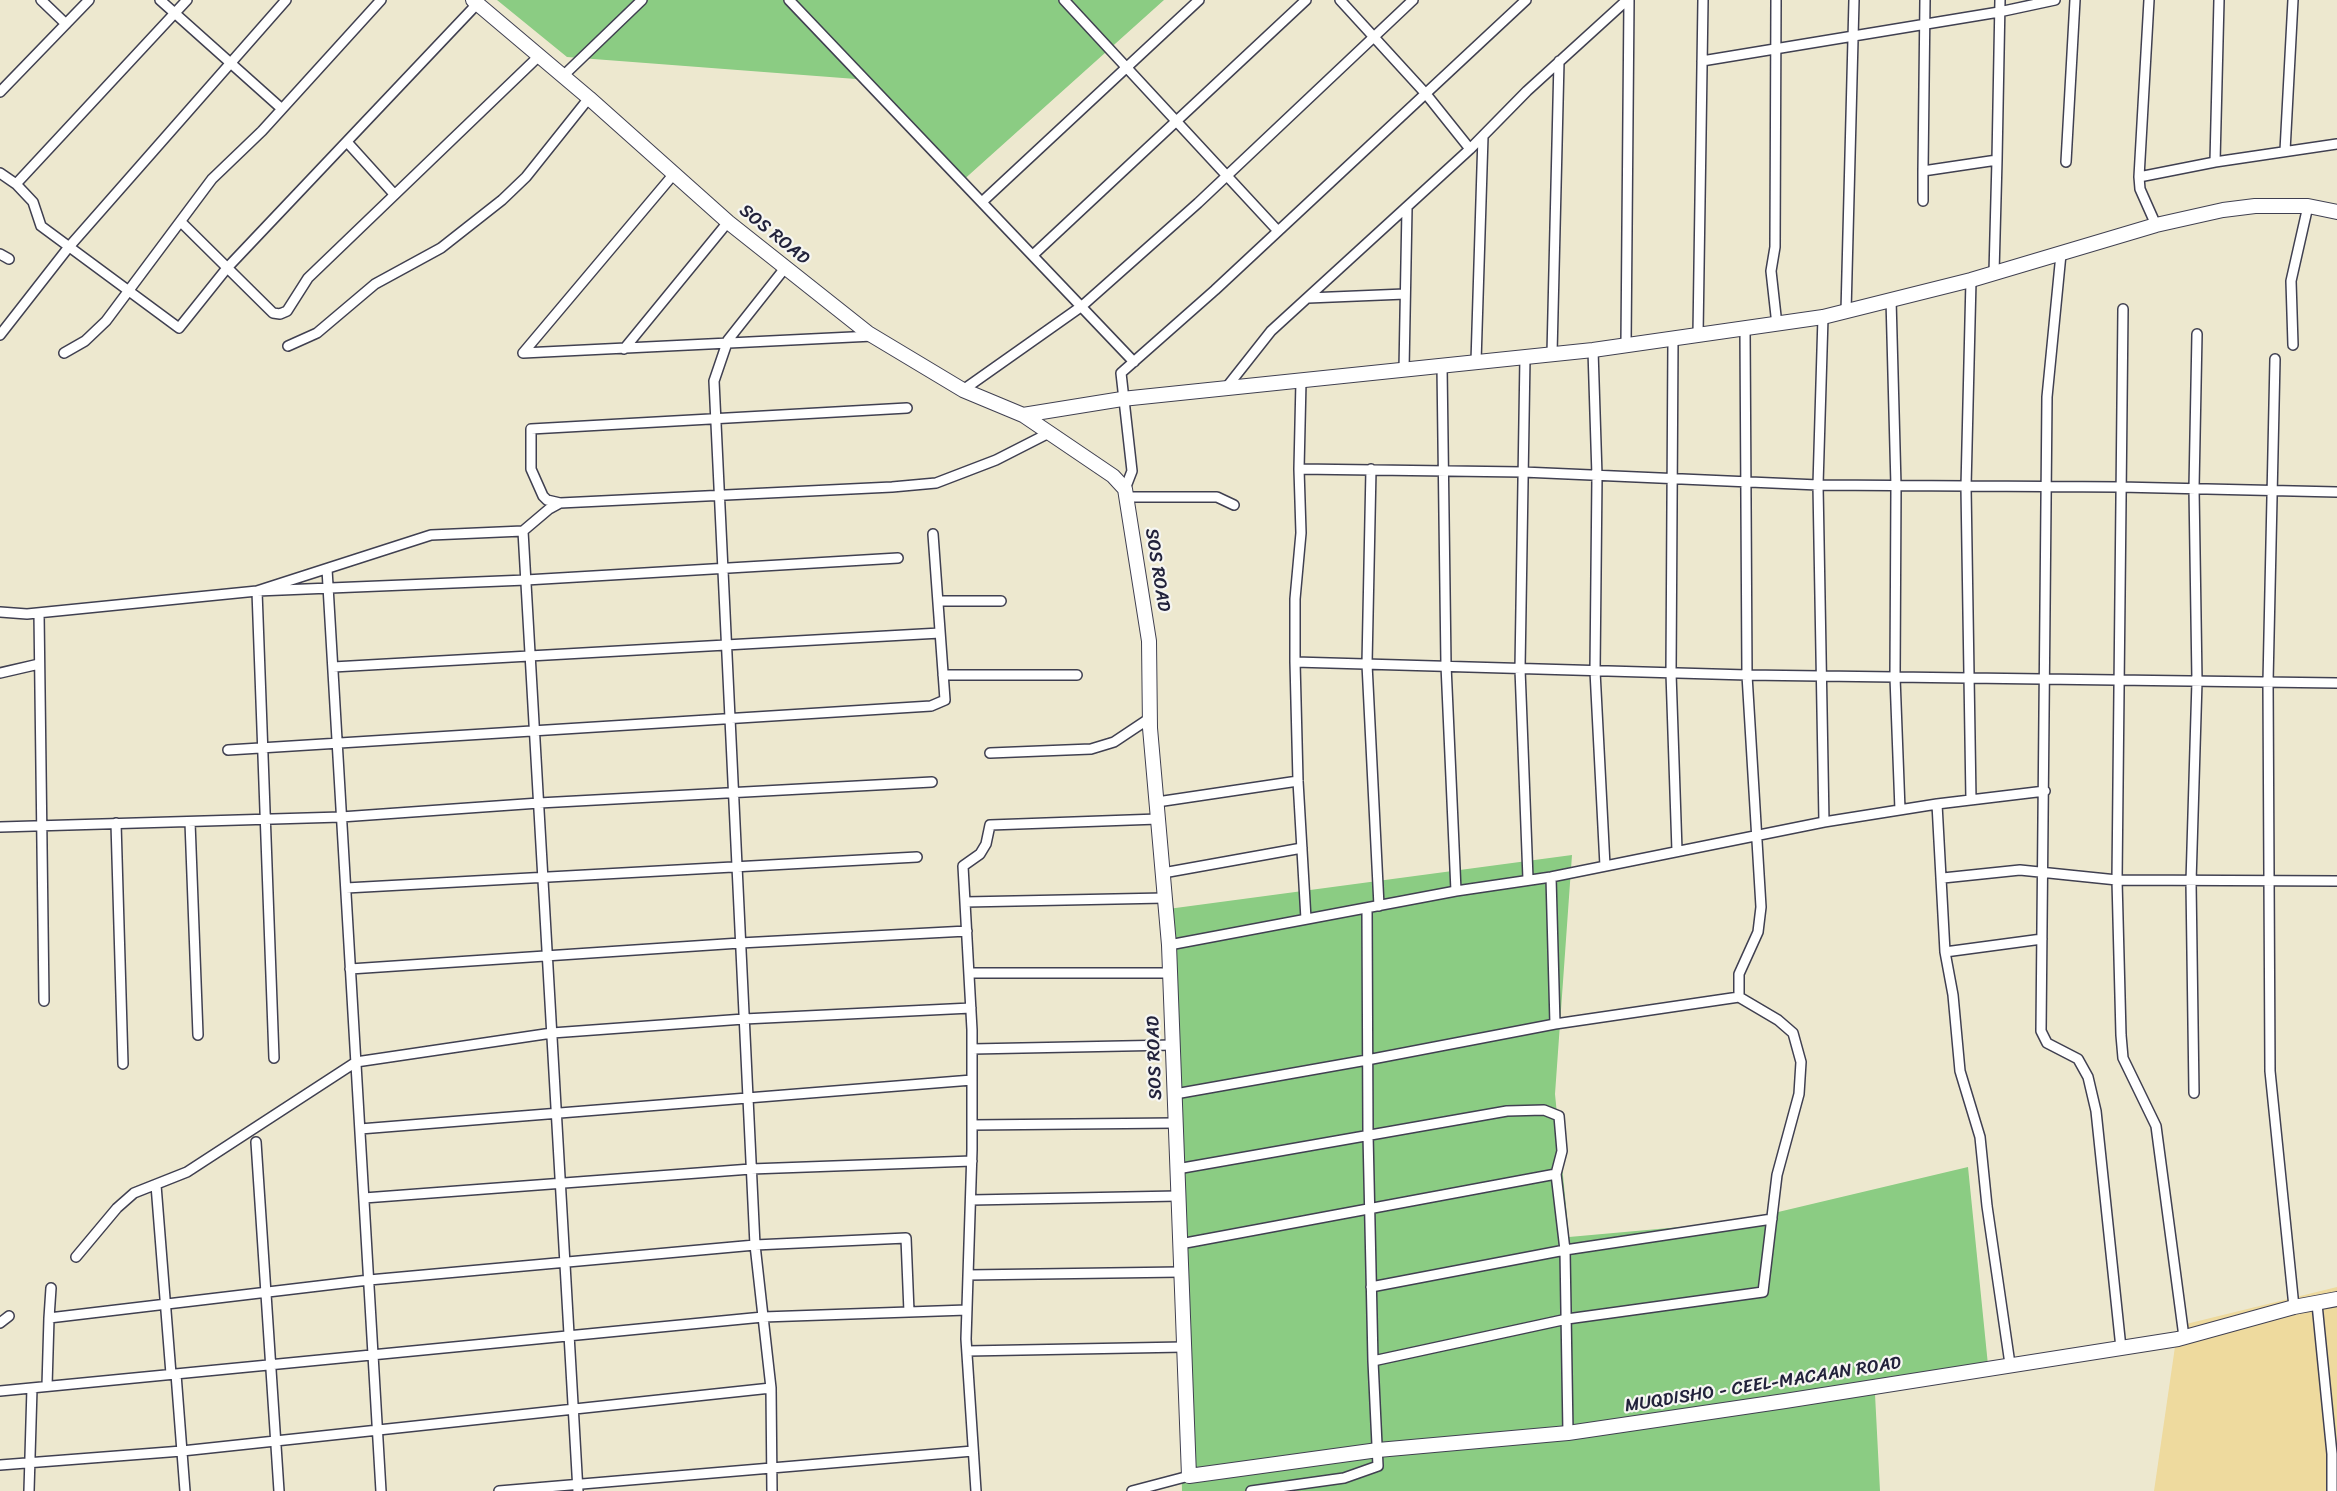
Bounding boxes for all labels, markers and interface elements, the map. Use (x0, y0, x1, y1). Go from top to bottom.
street label: SOS ROAD (735, 200, 813, 270)
street label: SOS ROAD (1140, 527, 1174, 613)
street label: SOS ROAD (1143, 1016, 1167, 1100)
street label: MUQDISHO - CEEL-MACAAN ROAD (1623, 1352, 1903, 1418)

